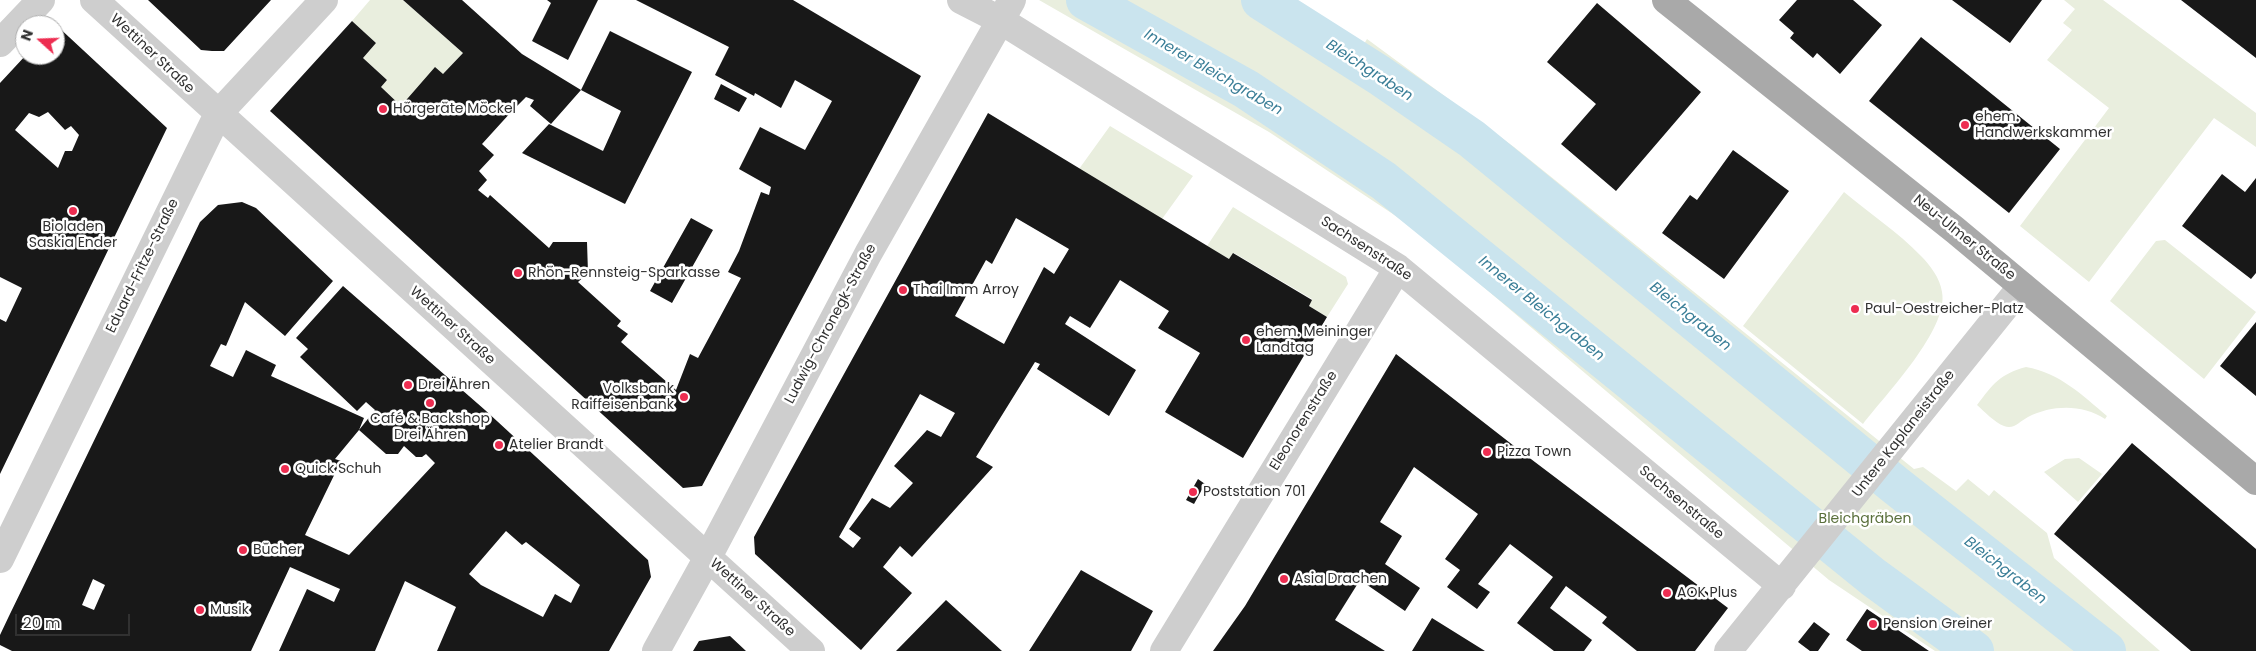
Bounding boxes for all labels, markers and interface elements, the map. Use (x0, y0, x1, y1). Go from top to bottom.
street label: Wettiner Straße (106, 11, 198, 97)
north arrow (15, 15, 65, 65)
water label: Innerer Bleichgraben (1141, 26, 1285, 120)
text: N (16, 27, 38, 44)
water label: Bleichgraben (1322, 36, 1416, 106)
place label: Hörgeräte Möckel (393, 101, 516, 117)
marker: Hörgeräte Möckel (377, 103, 389, 115)
place label: ehem. Handwerkskammer (1975, 109, 2112, 142)
marker: ehem. Handwerkskammer (1959, 119, 1971, 131)
street label: Neu-Ulmer Straße (1910, 192, 2018, 284)
street label: Eduard-Fritze-Straße (103, 196, 183, 336)
marker: Bioladen Saskia Ender (67, 205, 79, 217)
street label: Sachsenstraße (1317, 213, 1415, 285)
place label: Bioladen Saskia Ender (29, 219, 117, 252)
street label: Ludwig-Chronegk-Straße (782, 241, 880, 407)
water label: Innerer Bleichgraben (1474, 253, 1608, 365)
place label: Rhön-Rennsteig-Sparkasse (528, 265, 720, 281)
marker: Rhön-Rennsteig-Sparkasse (512, 267, 524, 279)
water label: Bleichgraben (1646, 279, 1734, 355)
place label: Thai Imm Arroy (913, 282, 1019, 298)
street label: Wettiner Straße (406, 283, 498, 369)
marker: Thai Imm Arroy (897, 284, 909, 296)
place label: Paul-Oestreicher-Platz (1865, 301, 2024, 317)
marker: Paul-Oestreicher-Platz (1849, 303, 1861, 315)
place label: ehem. Meininger Landtag (1256, 324, 1372, 357)
marker: ehem. Meininger Landtag (1240, 334, 1252, 346)
street label: Untere Kaplaneistraße (1849, 367, 1959, 501)
street label: Eleonorenstraße (1267, 368, 1341, 474)
place label: Drei Ähren (418, 377, 490, 393)
marker: Drei Ähren (402, 379, 414, 391)
place label: Volksbank Raiffeisenbank (571, 381, 674, 414)
marker: Volksbank Raiffeisenbank (678, 391, 690, 403)
marker: Café & Backshop Drei Ähren (424, 397, 436, 409)
place label: Café & Backshop Drei Ähren (370, 411, 490, 444)
place label: Atelier Brandt (509, 437, 604, 453)
marker: Atelier Brandt (493, 439, 505, 451)
place label: Pizza Town (1497, 444, 1571, 460)
marker: Pizza Town (1481, 446, 1493, 458)
place label: Quick Schuh (295, 461, 381, 477)
marker: Quick Schuh (279, 463, 291, 475)
street label: Sachsenstraße (1635, 463, 1727, 543)
place label: Poststation 701 (1203, 484, 1305, 500)
marker: Poststation 701 (1187, 486, 1199, 498)
park label: Bleichgräben (1819, 511, 1911, 527)
water label: Bleichgraben (1960, 533, 2050, 609)
place label: Bücher (253, 542, 302, 558)
marker: Bücher (237, 544, 249, 556)
street label: Wettiner Straße (706, 555, 798, 641)
place label: Asia Drachen (1294, 571, 1387, 587)
marker: Asia Drachen (1278, 573, 1290, 585)
place label: AOK Plus (1677, 585, 1737, 601)
marker: AOK Plus (1661, 587, 1673, 599)
place label: Musik (210, 602, 249, 618)
scale bar (18, 604, 132, 636)
marker: Musik (194, 604, 206, 616)
text: 20 m (23, 612, 61, 633)
place label: Pension Greiner (1883, 616, 1992, 632)
marker: Pension Greiner (1867, 618, 1879, 630)

